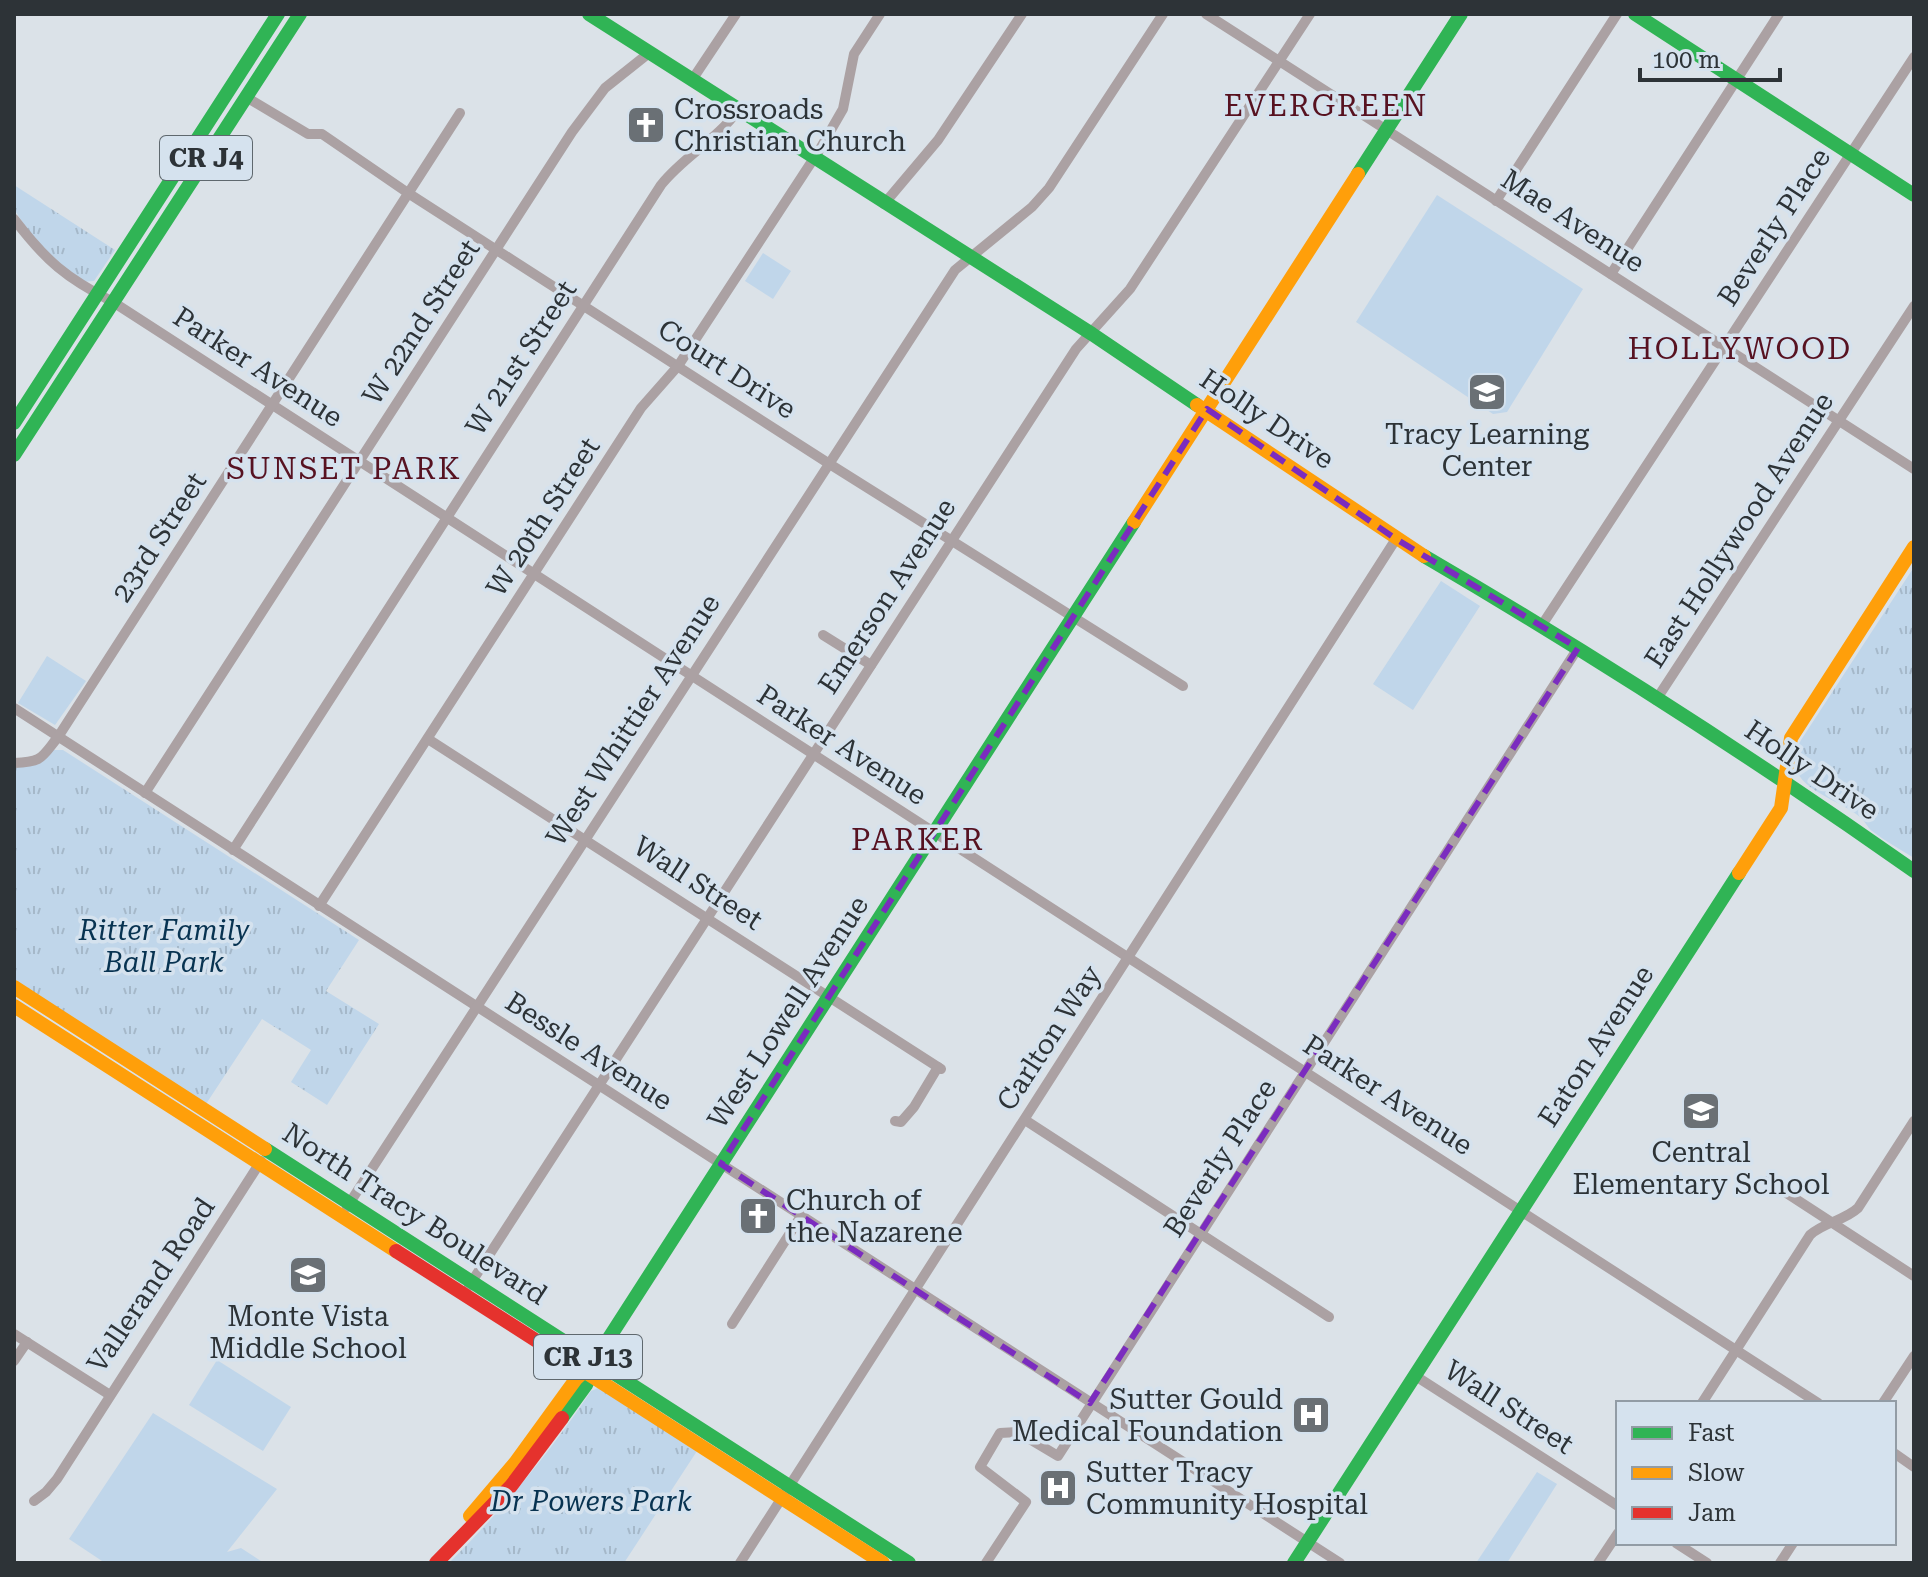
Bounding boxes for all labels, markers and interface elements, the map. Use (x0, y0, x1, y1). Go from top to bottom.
scale bar (1640, 32, 1780, 82)
text: 100 m (1652, 46, 1720, 74)
district label: EVERGREEN (1224, 88, 1428, 123)
place label: Crossroads Christian Church (674, 93, 906, 158)
church icon: Crossroads Christian Church (625, 104, 667, 146)
road number: CR J4 (160, 136, 252, 180)
street label: Beverly Place (1711, 142, 1837, 312)
street label: Mae Avenue (1495, 162, 1651, 280)
street label: W 22nd Street (355, 233, 487, 411)
street label: W 21st Street (459, 274, 583, 442)
street label: Parker Avenue (167, 300, 349, 434)
street label: Court Drive (652, 312, 802, 426)
district label: HOLLYWOOD (1628, 331, 1852, 366)
street label: Holly Drive (1194, 362, 1340, 476)
school or university icon: Tracy Learning Center (1466, 371, 1508, 413)
street label: East Hollywood Avenue (1638, 386, 1840, 674)
place label: Tracy Learning Center (1385, 418, 1589, 483)
street label: W 20th Street (479, 431, 607, 603)
district label: SUNSET PARK (226, 451, 462, 486)
street label: 23rd Street (105, 466, 213, 608)
street label: Emerson Avenue (812, 492, 962, 700)
street label: West Whittier Avenue (539, 588, 727, 852)
street label: Parker Avenue (751, 678, 933, 812)
street label: Holly Drive (1739, 713, 1885, 827)
district label: PARKER (851, 822, 985, 857)
street label: Wall Street (627, 829, 769, 937)
street label: West Lowell Avenue (701, 890, 875, 1134)
park label: Ritter Family Ball Park (78, 914, 250, 979)
street label: Carlton Way (990, 959, 1108, 1117)
street label: Eaton Avenue (1532, 959, 1660, 1133)
street label: Bessle Avenue (499, 985, 679, 1117)
street label: Parker Avenue (1297, 1028, 1479, 1162)
street label: Beverly Place (1157, 1073, 1283, 1243)
school or university icon: Central Elementary School (1680, 1090, 1722, 1132)
street label: North Tracy Boulevard (277, 1116, 553, 1312)
place label: Central Elementary School (1573, 1136, 1830, 1201)
place label: Church of the Nazarene (786, 1184, 963, 1249)
street label: Vallerand Road (80, 1191, 222, 1379)
church icon: Church of the Nazarene (737, 1195, 779, 1237)
school or university icon: Monte Vista Middle School (287, 1254, 329, 1296)
place label: Monte Vista Middle School (209, 1300, 407, 1365)
road number: CR J13 (534, 1335, 642, 1379)
street label: Wall Street (1438, 1353, 1580, 1461)
place label: Sutter Gould Medical Foundation (1012, 1383, 1283, 1448)
hospital icon: Sutter Gould Medical Foundation (1290, 1394, 1332, 1436)
legend (1616, 1401, 1896, 1545)
text: Fast (1688, 1419, 1735, 1447)
place label: Sutter Tracy Community Hospital (1086, 1456, 1368, 1521)
text: Slow (1688, 1459, 1745, 1487)
hospital icon: Sutter Tracy Community Hospital (1037, 1467, 1079, 1509)
park label: Dr Powers Park (489, 1485, 693, 1518)
text: Jam (1688, 1499, 1736, 1527)

